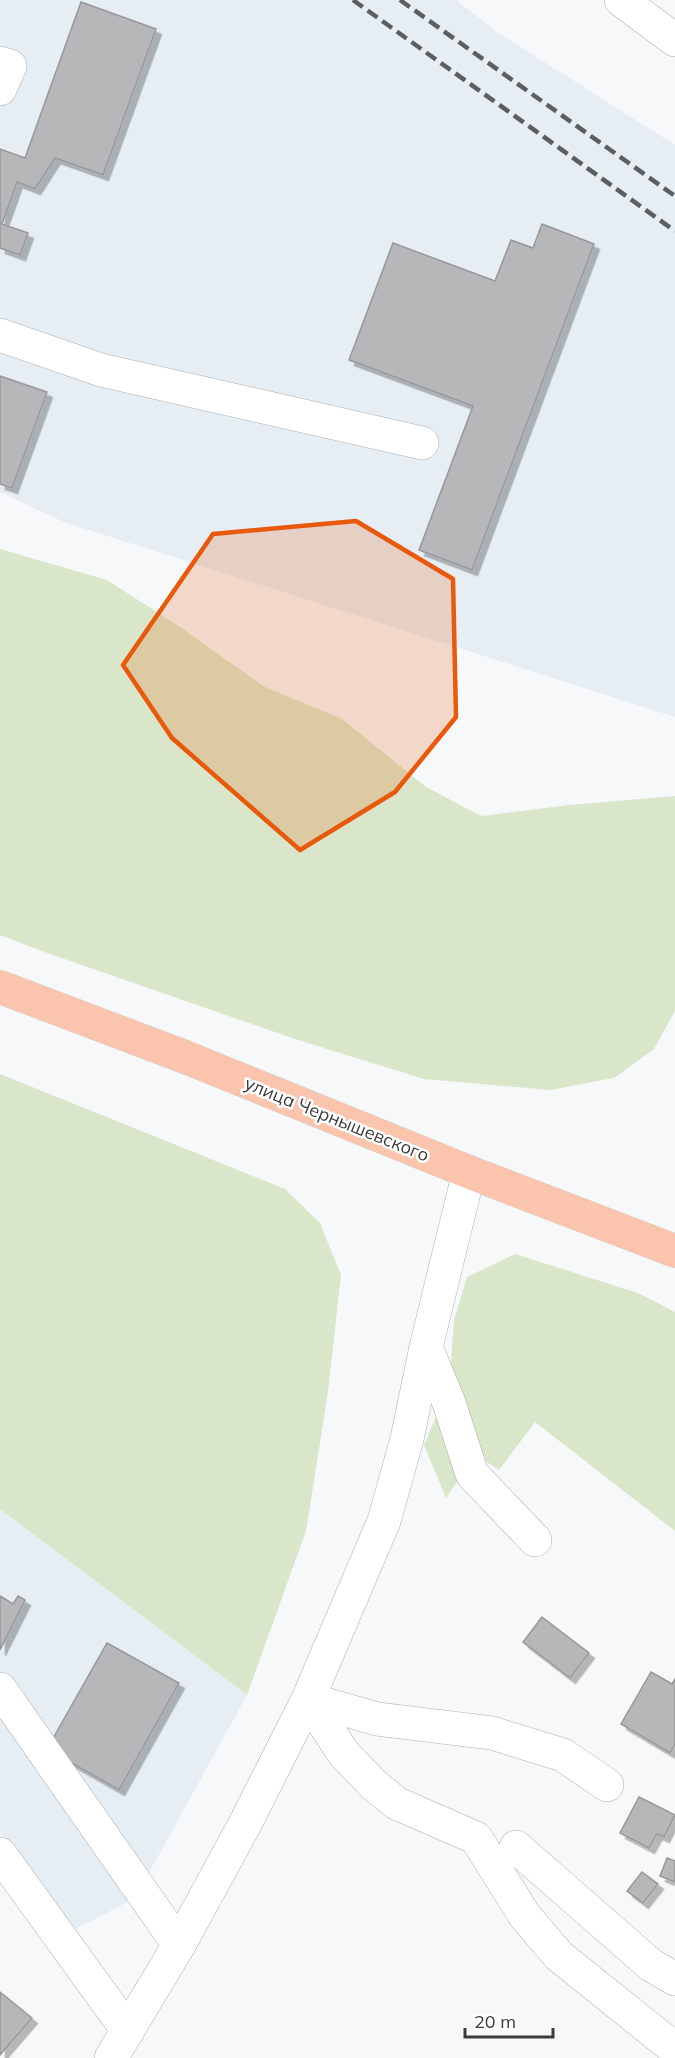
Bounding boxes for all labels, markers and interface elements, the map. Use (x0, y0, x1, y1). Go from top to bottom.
street label: улица Чернышевского (241, 1071, 433, 1167)
scale bar (465, 2001, 554, 2039)
text: 20 m (474, 2010, 516, 2033)

